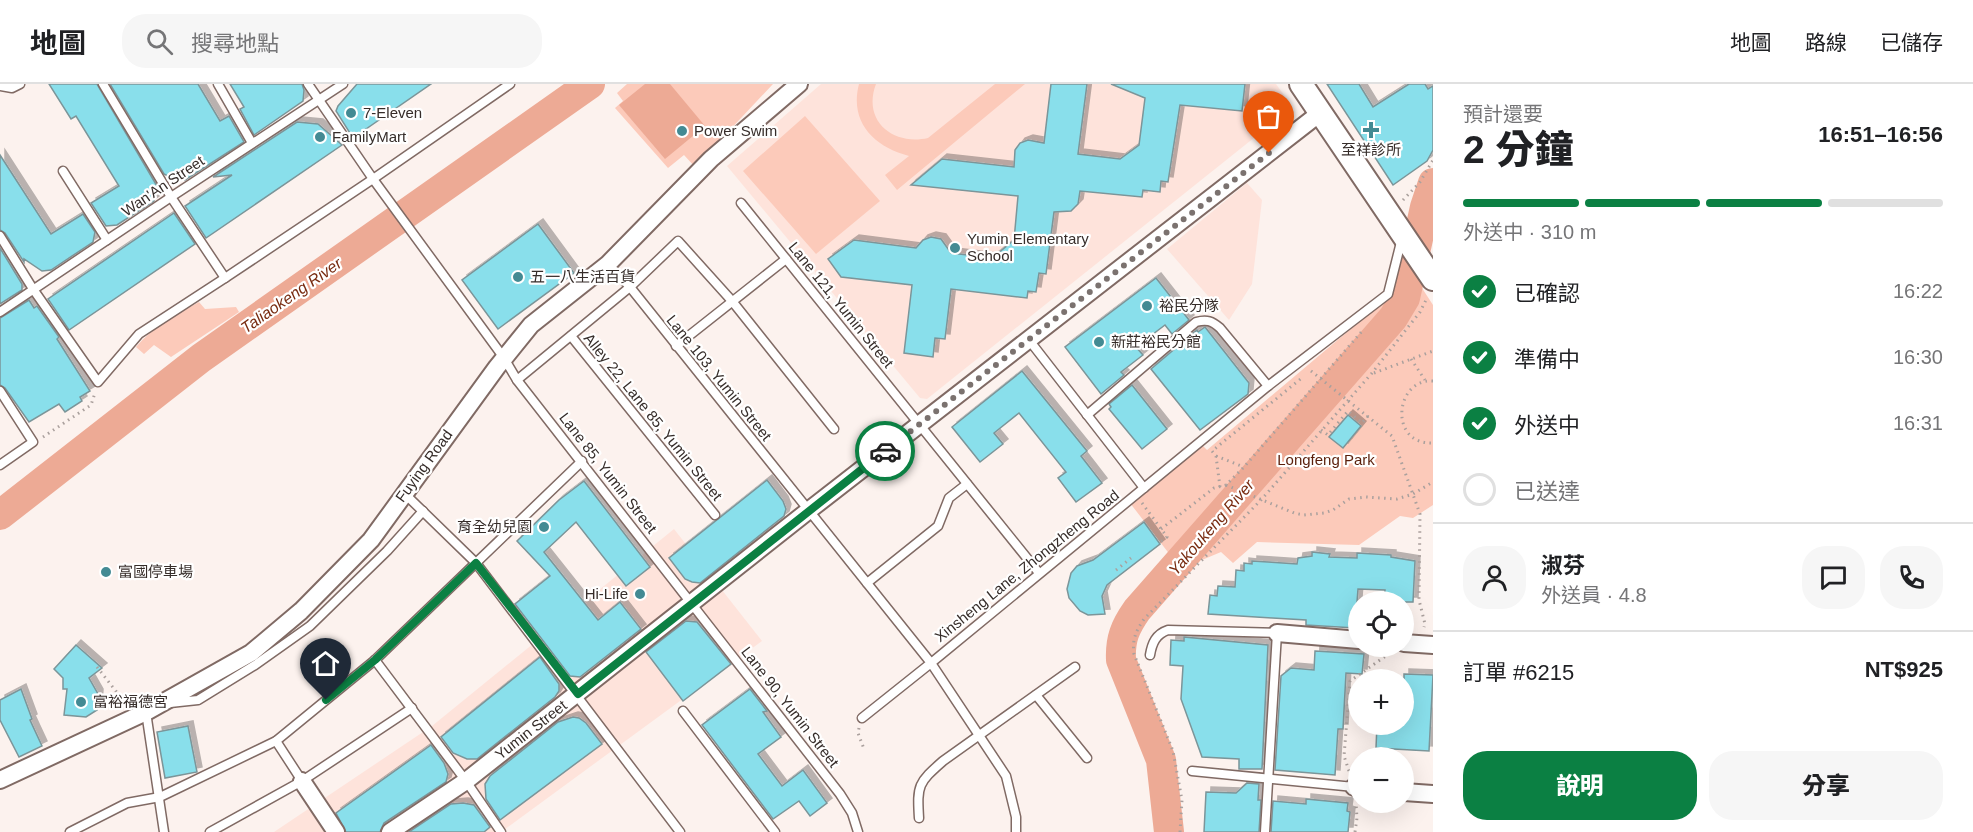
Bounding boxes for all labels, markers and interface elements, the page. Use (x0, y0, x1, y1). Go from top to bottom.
search box (122, 14, 542, 68)
icon: search (143, 25, 176, 58)
text: 地圖 (30, 28, 86, 59)
text: 搜尋地點 (191, 31, 279, 56)
text: 地圖 (1730, 31, 1772, 54)
text: 路線 (1805, 31, 1847, 54)
text: 已儲存 (1880, 31, 1943, 54)
pin (1243, 91, 1294, 153)
icon: bag (1252, 100, 1285, 133)
text: 預計還要 (1463, 103, 1543, 125)
place label: 7-Eleven (363, 104, 422, 121)
marker: 7-Eleven (344, 106, 358, 120)
marker: 至祥診所 (1362, 121, 1380, 139)
place label: Power Swim (694, 122, 777, 139)
text: 16:51–16:56 (1818, 122, 1943, 147)
marker: Power Swim (675, 124, 689, 138)
place label: FamilyMart (332, 128, 407, 145)
text: 2 分鐘 (1463, 128, 1574, 171)
marker: FamilyMart (313, 130, 327, 144)
place label: 至祥診所 (1341, 141, 1401, 158)
street label: Wan'An Street (118, 151, 208, 219)
text: 外送中 · 310 m (1463, 221, 1596, 243)
place label: Yumin Elementary School (967, 230, 1089, 264)
street label: Lane 121, Yumin Street (786, 239, 898, 371)
marker: Yumin Elementary School (948, 241, 962, 255)
water label: Taliaokeng River (238, 254, 345, 336)
place label: 五一八生活百貨 (530, 268, 635, 285)
marker: 五一八生活百貨 (511, 270, 525, 284)
icon: check (1463, 275, 1496, 308)
text: 16:22 (1893, 280, 1943, 302)
text: 已確認 (1514, 281, 1580, 306)
place label: 裕民分隊 (1159, 297, 1219, 314)
marker: 裕民分隊 (1140, 299, 1154, 313)
street label: Lane 103, Yumin Street (664, 312, 776, 444)
street label: Alley 22, Lane 85, Yumin Street (580, 330, 726, 504)
place label: 新莊裕民分館 (1111, 333, 1201, 350)
marker: 新莊裕民分館 (1092, 335, 1106, 349)
icon: check (1463, 341, 1496, 374)
text: 16:30 (1893, 346, 1943, 368)
text: 準備中 (1514, 347, 1580, 372)
icon: check (1463, 407, 1496, 440)
street label: Lane 85, Yumin Street (555, 409, 661, 537)
text: 16:31 (1893, 412, 1943, 434)
text: 外送中 (1514, 413, 1580, 438)
courier (855, 421, 915, 481)
street label: Fuying Road (392, 426, 455, 505)
icon: car (869, 435, 902, 468)
park label: Longfeng Park (1277, 451, 1375, 468)
water label: Yakoukeng River (1165, 476, 1258, 578)
text: 已送達 (1514, 479, 1580, 504)
street label: Xinsheng Lane, Zhongzheng Road (931, 486, 1122, 645)
place label: 育全幼兒園 (457, 518, 532, 535)
marker: 育全幼兒園 (537, 520, 551, 534)
button: person (1463, 546, 1526, 609)
button: chat (1802, 546, 1865, 609)
button: phone (1880, 546, 1943, 609)
text: 淑芬 (1541, 553, 1585, 578)
place label: 富國停車場 (118, 563, 193, 580)
marker: 富國停車場 (99, 565, 113, 579)
text: 外送員 · 4.8 (1541, 584, 1647, 606)
place label: Hi-Life (585, 585, 628, 602)
marker: Hi-Life (633, 587, 647, 601)
map controls (1348, 591, 1414, 813)
button: locate (1348, 591, 1414, 657)
pin (300, 638, 351, 700)
street label: Lane 90, Yumin Street (738, 643, 843, 771)
icon: home (309, 647, 342, 680)
text: NT$925 (1865, 657, 1943, 682)
text: 訂單 #6215 (1463, 660, 1574, 685)
button: + (1348, 669, 1414, 735)
place label: 富裕福德宮 (93, 693, 168, 710)
marker: 富裕福德宮 (74, 695, 88, 709)
street label: Yumin Street (492, 696, 570, 763)
button: − (1348, 747, 1414, 813)
button: 說明 (1463, 751, 1697, 820)
button: 分享 (1709, 751, 1943, 820)

